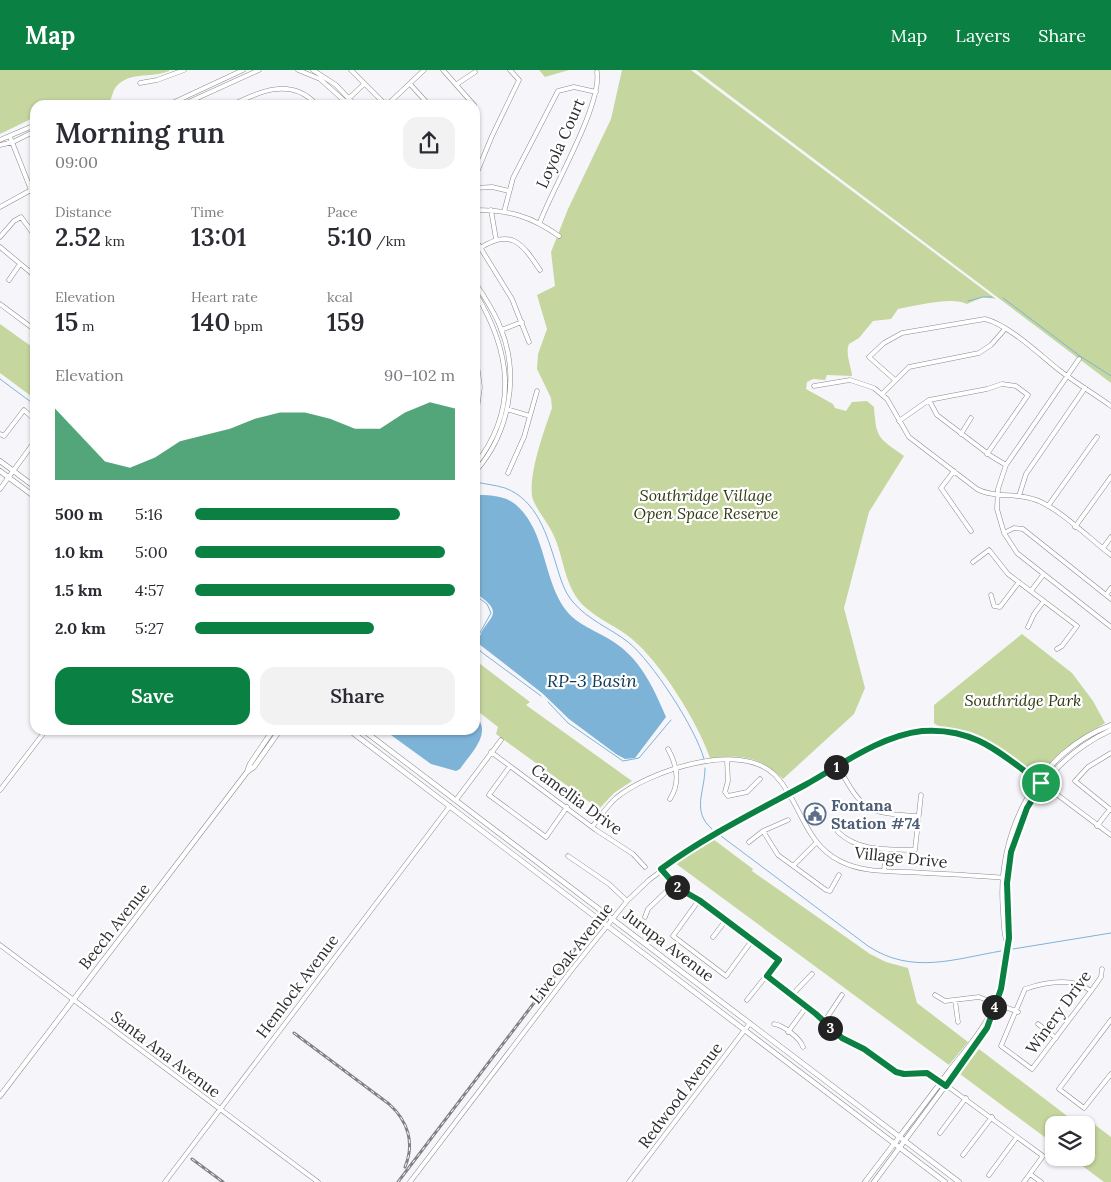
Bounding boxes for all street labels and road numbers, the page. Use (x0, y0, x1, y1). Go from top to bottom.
street label: Loyola Court (531, 94, 589, 191)
street label: Camellia Drive (527, 759, 627, 839)
street label: Village Drive (853, 842, 949, 872)
street label: Beech Avenue (74, 879, 154, 973)
street label: Live Oak Avenue (525, 898, 617, 1008)
street label: Jurupa Avenue (619, 904, 719, 986)
street label: Hemlock Avenue (252, 930, 343, 1042)
street label: Winery Drive (1021, 966, 1095, 1058)
street label: Santa Ana Avenue (107, 1006, 225, 1102)
street label: Redwood Avenue (634, 1038, 727, 1152)

